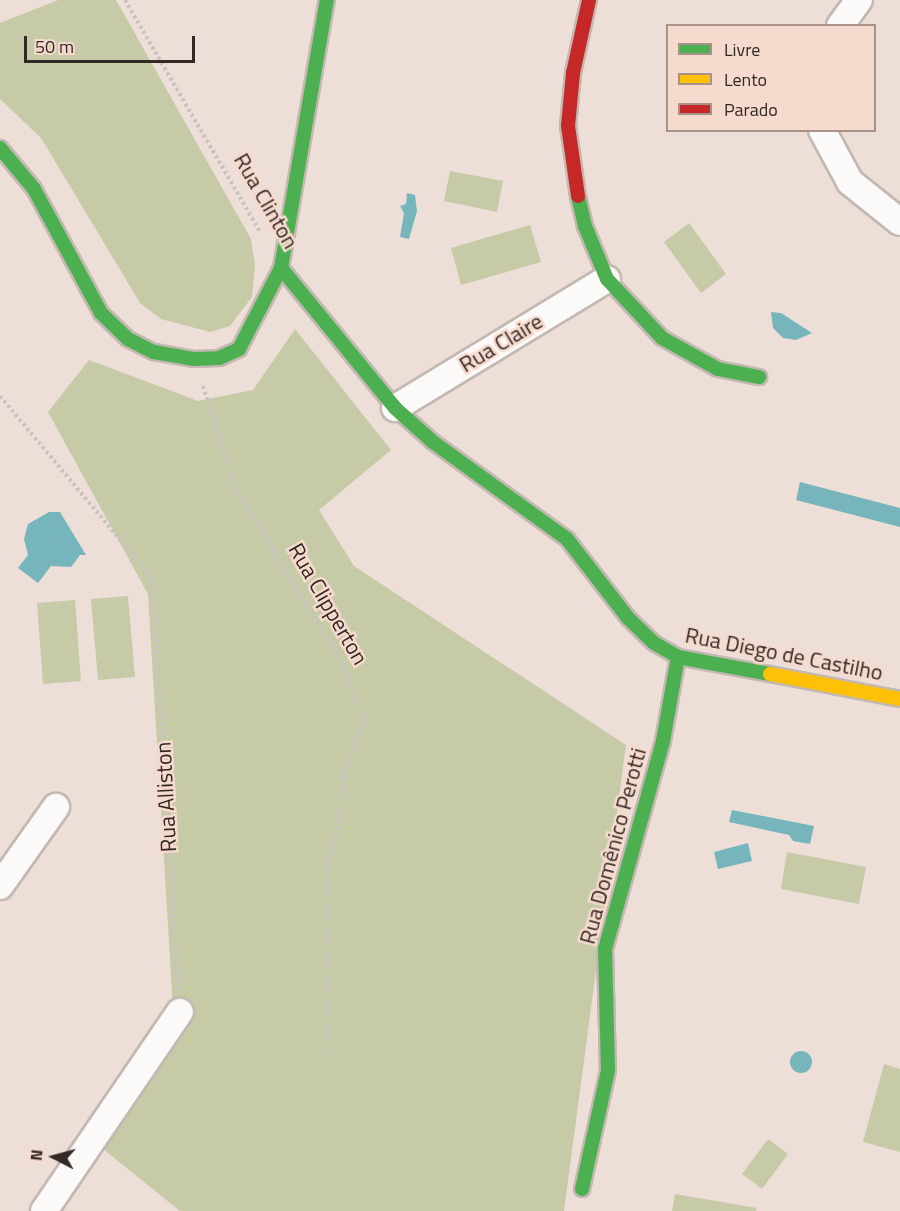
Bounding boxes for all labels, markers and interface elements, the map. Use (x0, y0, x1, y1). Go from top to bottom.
scale bar (27, 24, 198, 62)
legend (666, 24, 876, 132)
text: 50 m (35, 33, 74, 60)
text: Livre (724, 36, 760, 63)
text: Lento (724, 66, 767, 93)
text: Parado (724, 96, 778, 123)
street label: Rua Clinton (228, 149, 304, 253)
street label: Rua Claire (455, 308, 547, 378)
street label: Rua Clipperton (283, 539, 373, 669)
street label: Rua Diego de Castilho (683, 622, 885, 686)
street label: Rua Alliston (150, 741, 182, 853)
street label: Rua Domênico Perotti (574, 745, 652, 947)
north arrow (24, 1127, 84, 1187)
text: N (24, 1148, 49, 1162)

